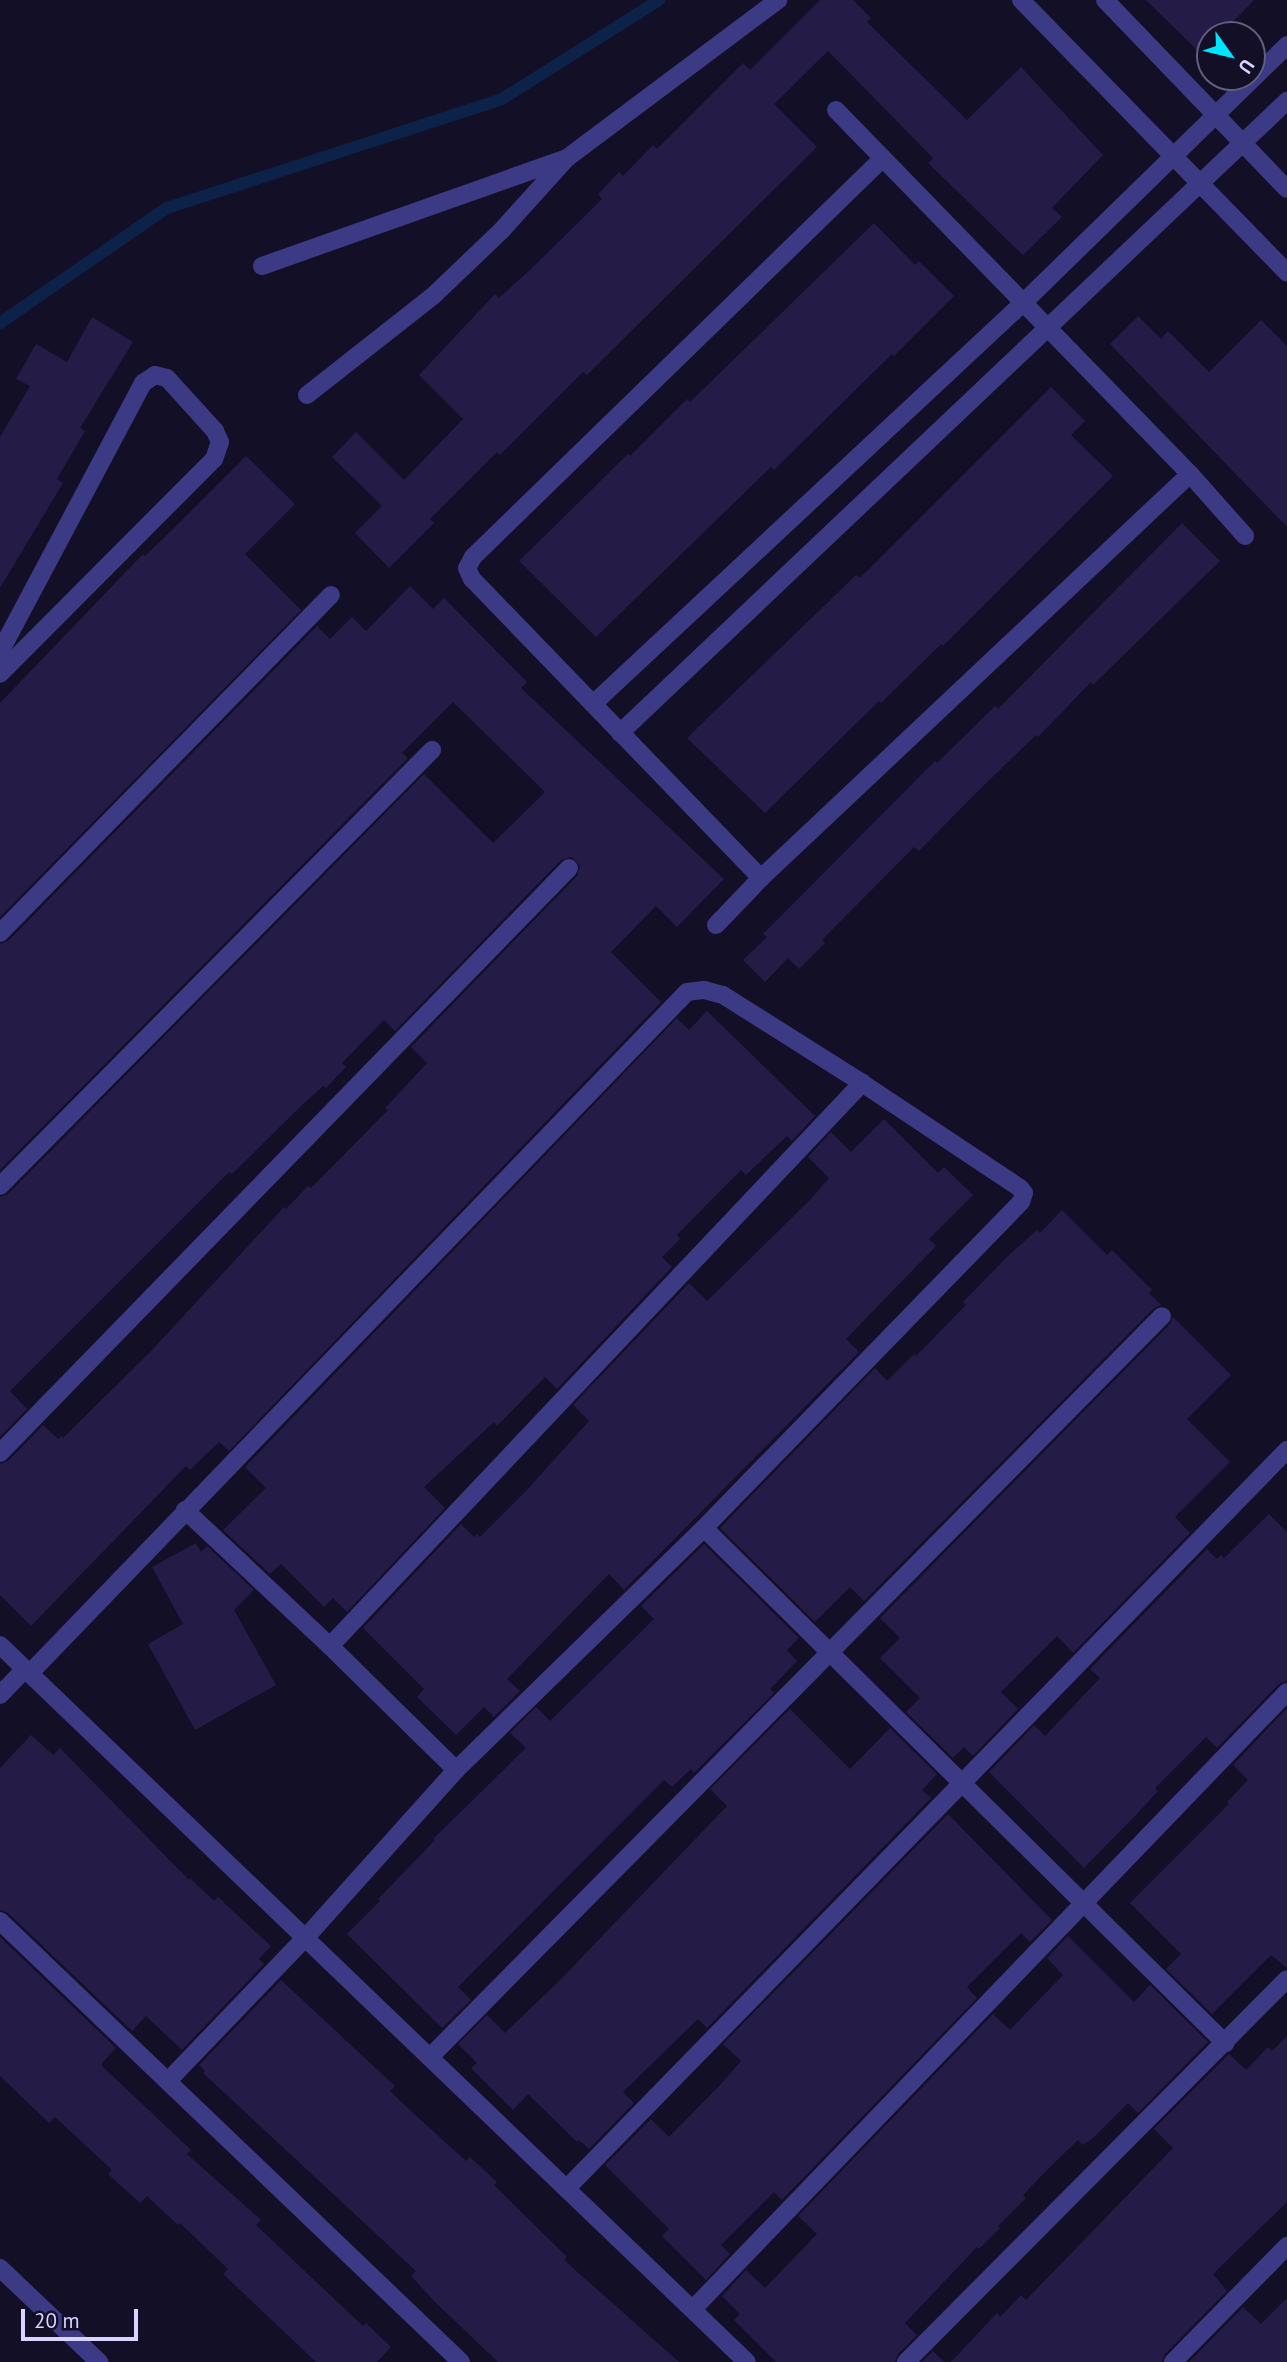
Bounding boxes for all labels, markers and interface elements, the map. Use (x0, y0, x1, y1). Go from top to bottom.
north arrow (1196, 21, 1266, 91)
text: U (1233, 55, 1260, 78)
scale bar (24, 2296, 142, 2340)
text: 20 m (34, 2307, 80, 2334)

